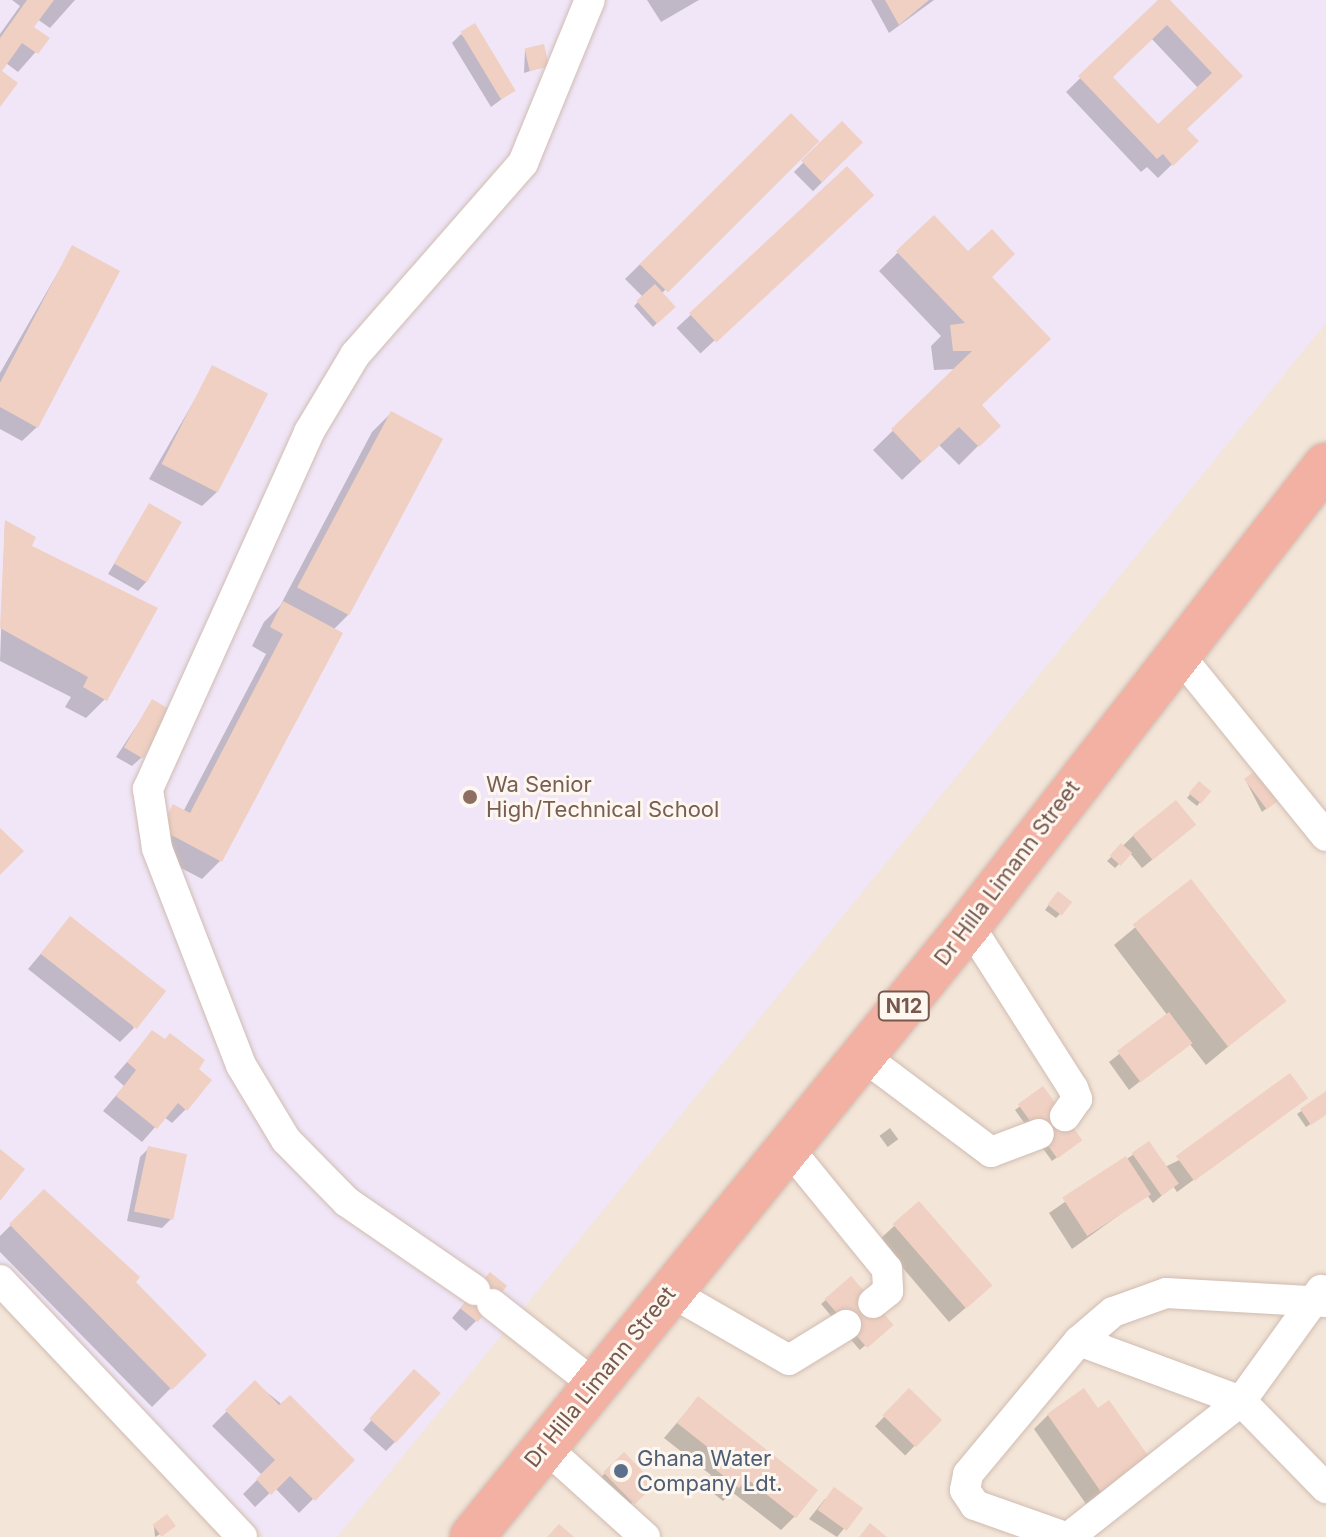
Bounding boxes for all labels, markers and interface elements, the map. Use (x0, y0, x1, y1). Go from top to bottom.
place label: Wa Senior High/Technical School (486, 771, 719, 822)
street label: Dr Hilla Limann Street (929, 775, 1085, 971)
marker: Wa Senior High/Technical School (461, 788, 479, 806)
road number: N12 (876, 990, 932, 1022)
street label: Dr Hilla Limann Street (519, 1281, 681, 1473)
place label: Ghana Water Company Ldt. (637, 1445, 783, 1496)
marker: Ghana Water Company Ldt. (612, 1462, 630, 1480)

